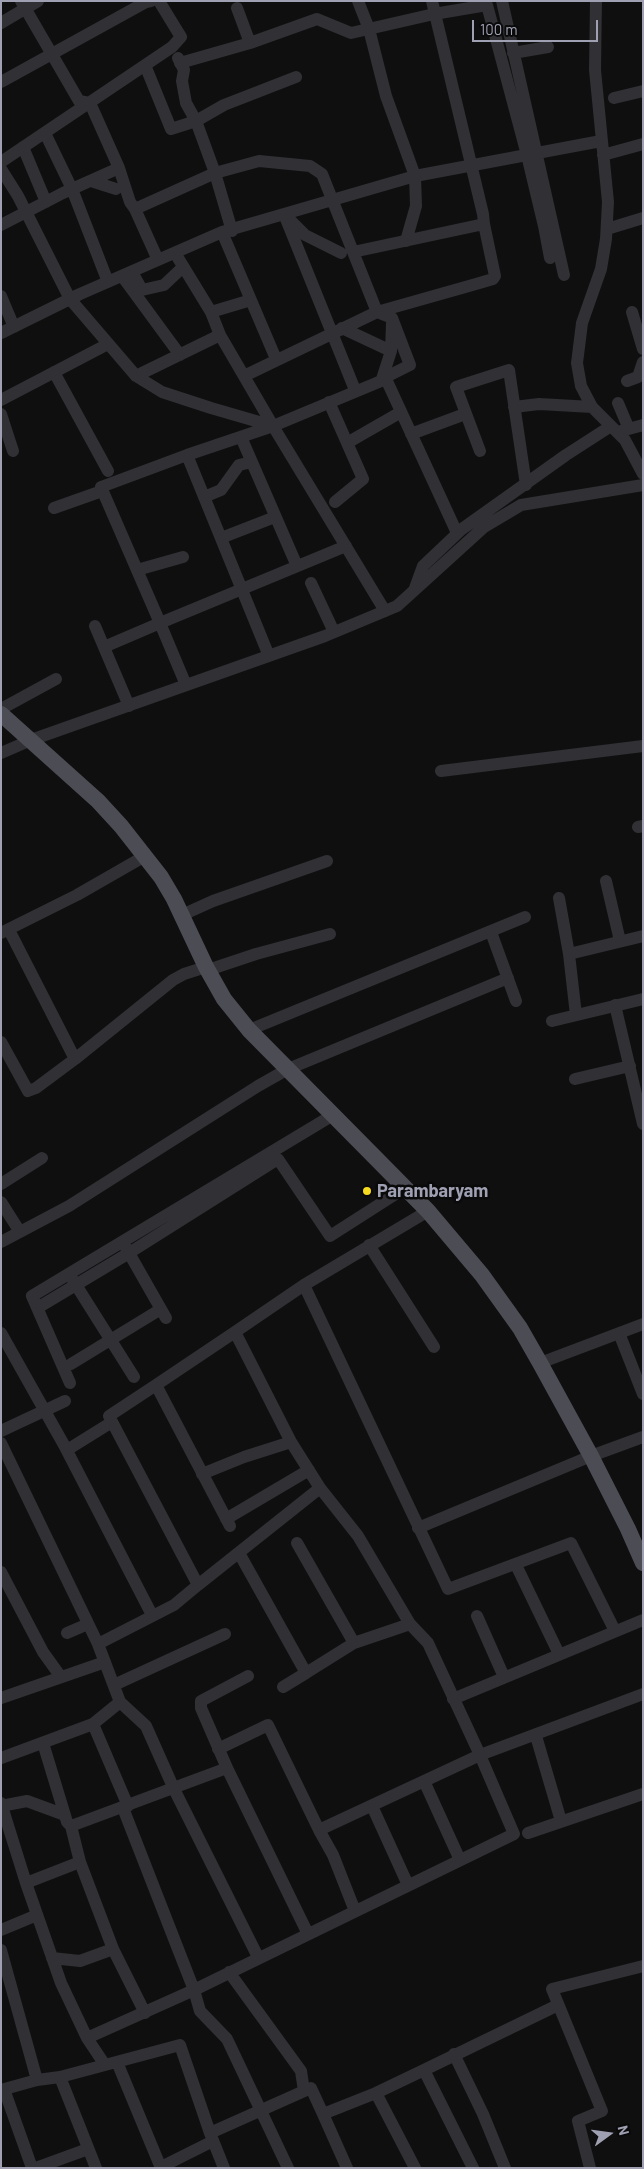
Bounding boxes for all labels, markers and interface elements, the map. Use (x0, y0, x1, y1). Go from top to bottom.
scale bar (474, 10, 600, 42)
text: 100 m (480, 20, 518, 38)
place label: Parambaryam (377, 1180, 488, 1202)
marker: Parambaryam (361, 1185, 373, 1197)
north arrow (584, 2109, 634, 2159)
text: N (615, 2124, 633, 2137)

